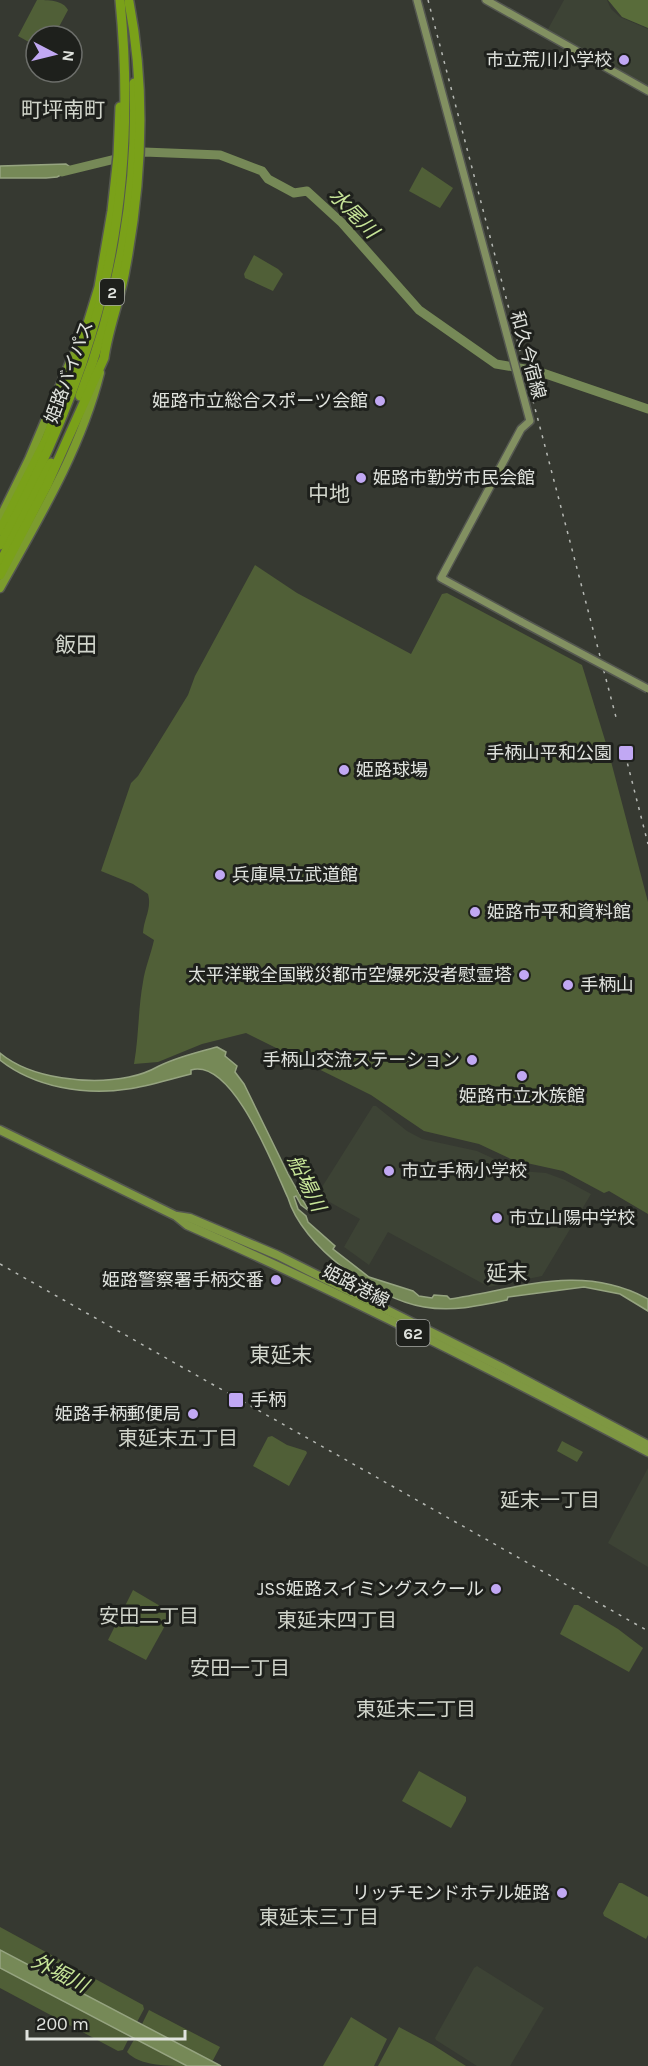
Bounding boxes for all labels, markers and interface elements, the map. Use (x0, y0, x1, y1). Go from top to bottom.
north arrow (24, 24, 84, 84)
text: N (58, 49, 79, 63)
place label: 市立荒川小学校 (486, 49, 612, 71)
marker: 市立荒川小学校 (617, 53, 631, 67)
district label: 町坪南町 (21, 98, 105, 122)
water label: 水尾川 (325, 184, 384, 244)
road number: 2 (100, 279, 124, 305)
street label: 和久今宿線 (506, 309, 550, 401)
street label: 姫路バイパス (40, 318, 98, 426)
place label: 姫路市立総合スポーツ会館 (152, 390, 368, 412)
marker: 姫路市立総合スポーツ会館 (373, 394, 387, 408)
place label: 姫路市勤労市民会館 (373, 467, 535, 489)
marker: 姫路市勤労市民会館 (354, 471, 368, 485)
district label: 中地 (308, 482, 350, 506)
district label: 飯田 (55, 633, 97, 657)
place label: 手柄山平和公園 (486, 742, 612, 764)
marker: 手柄山平和公園 (617, 744, 635, 762)
place label: 姫路球場 (356, 759, 428, 781)
marker: 姫路球場 (337, 763, 351, 777)
place label: 兵庫県立武道館 (232, 864, 358, 886)
marker: 兵庫県立武道館 (213, 868, 227, 882)
place label: 姫路市平和資料館 (487, 901, 631, 923)
marker: 姫路市平和資料館 (468, 905, 482, 919)
place label: 太平洋戦全国戦災都市空爆死没者慰霊塔 (188, 964, 512, 986)
marker: 太平洋戦全国戦災都市空爆死没者慰霊塔 (517, 968, 531, 982)
place label: 手柄山 (580, 974, 634, 996)
marker: 手柄山 (561, 978, 575, 992)
place label: 手柄山交流ステーション (262, 1049, 460, 1071)
marker: 手柄山交流ステーション (465, 1053, 479, 1067)
marker: 姫路市立水族館 (515, 1069, 529, 1083)
place label: 姫路市立水族館 (459, 1085, 585, 1107)
water label: 船場川 (283, 1151, 331, 1217)
place label: 市立手柄小学校 (401, 1160, 527, 1182)
marker: 市立手柄小学校 (382, 1164, 396, 1178)
place label: 市立山陽中学校 (509, 1207, 635, 1229)
marker: 市立山陽中学校 (490, 1211, 504, 1225)
street label: 姫路港線 (319, 1260, 393, 1312)
district label: 延末 (486, 1261, 528, 1285)
place label: 姫路警察署手柄交番 (102, 1269, 264, 1291)
marker: 姫路警察署手柄交番 (269, 1273, 283, 1287)
road number: 62 (396, 1320, 430, 1346)
district label: 東延末 (250, 1343, 313, 1367)
place label: 手柄 (250, 1389, 286, 1411)
marker: 手柄 (227, 1391, 245, 1409)
place label: 姫路手柄郵便局 (55, 1403, 181, 1425)
marker: 姫路手柄郵便局 (186, 1407, 200, 1421)
district label: 東延末五丁目 (118, 1427, 238, 1450)
district label: 延末一丁目 (500, 1489, 600, 1512)
place label: JSS姫路スイミングスクール (257, 1578, 484, 1600)
marker: JSS姫路スイミングスクール (489, 1582, 503, 1596)
district label: 安田二丁目 (99, 1605, 199, 1628)
district label: 東延末四丁目 (277, 1609, 397, 1632)
district label: 安田一丁目 (190, 1657, 290, 1680)
district label: 東延末二丁目 (356, 1698, 476, 1721)
place label: リッチモンドホテル姫路 (352, 1882, 550, 1904)
marker: リッチモンドホテル姫路 (555, 1886, 569, 1900)
district label: 東延末三丁目 (259, 1906, 379, 1929)
water label: 外堀川 (28, 1950, 94, 1998)
scale bar (27, 2003, 184, 2041)
text: 200 m (36, 2013, 89, 2035)

